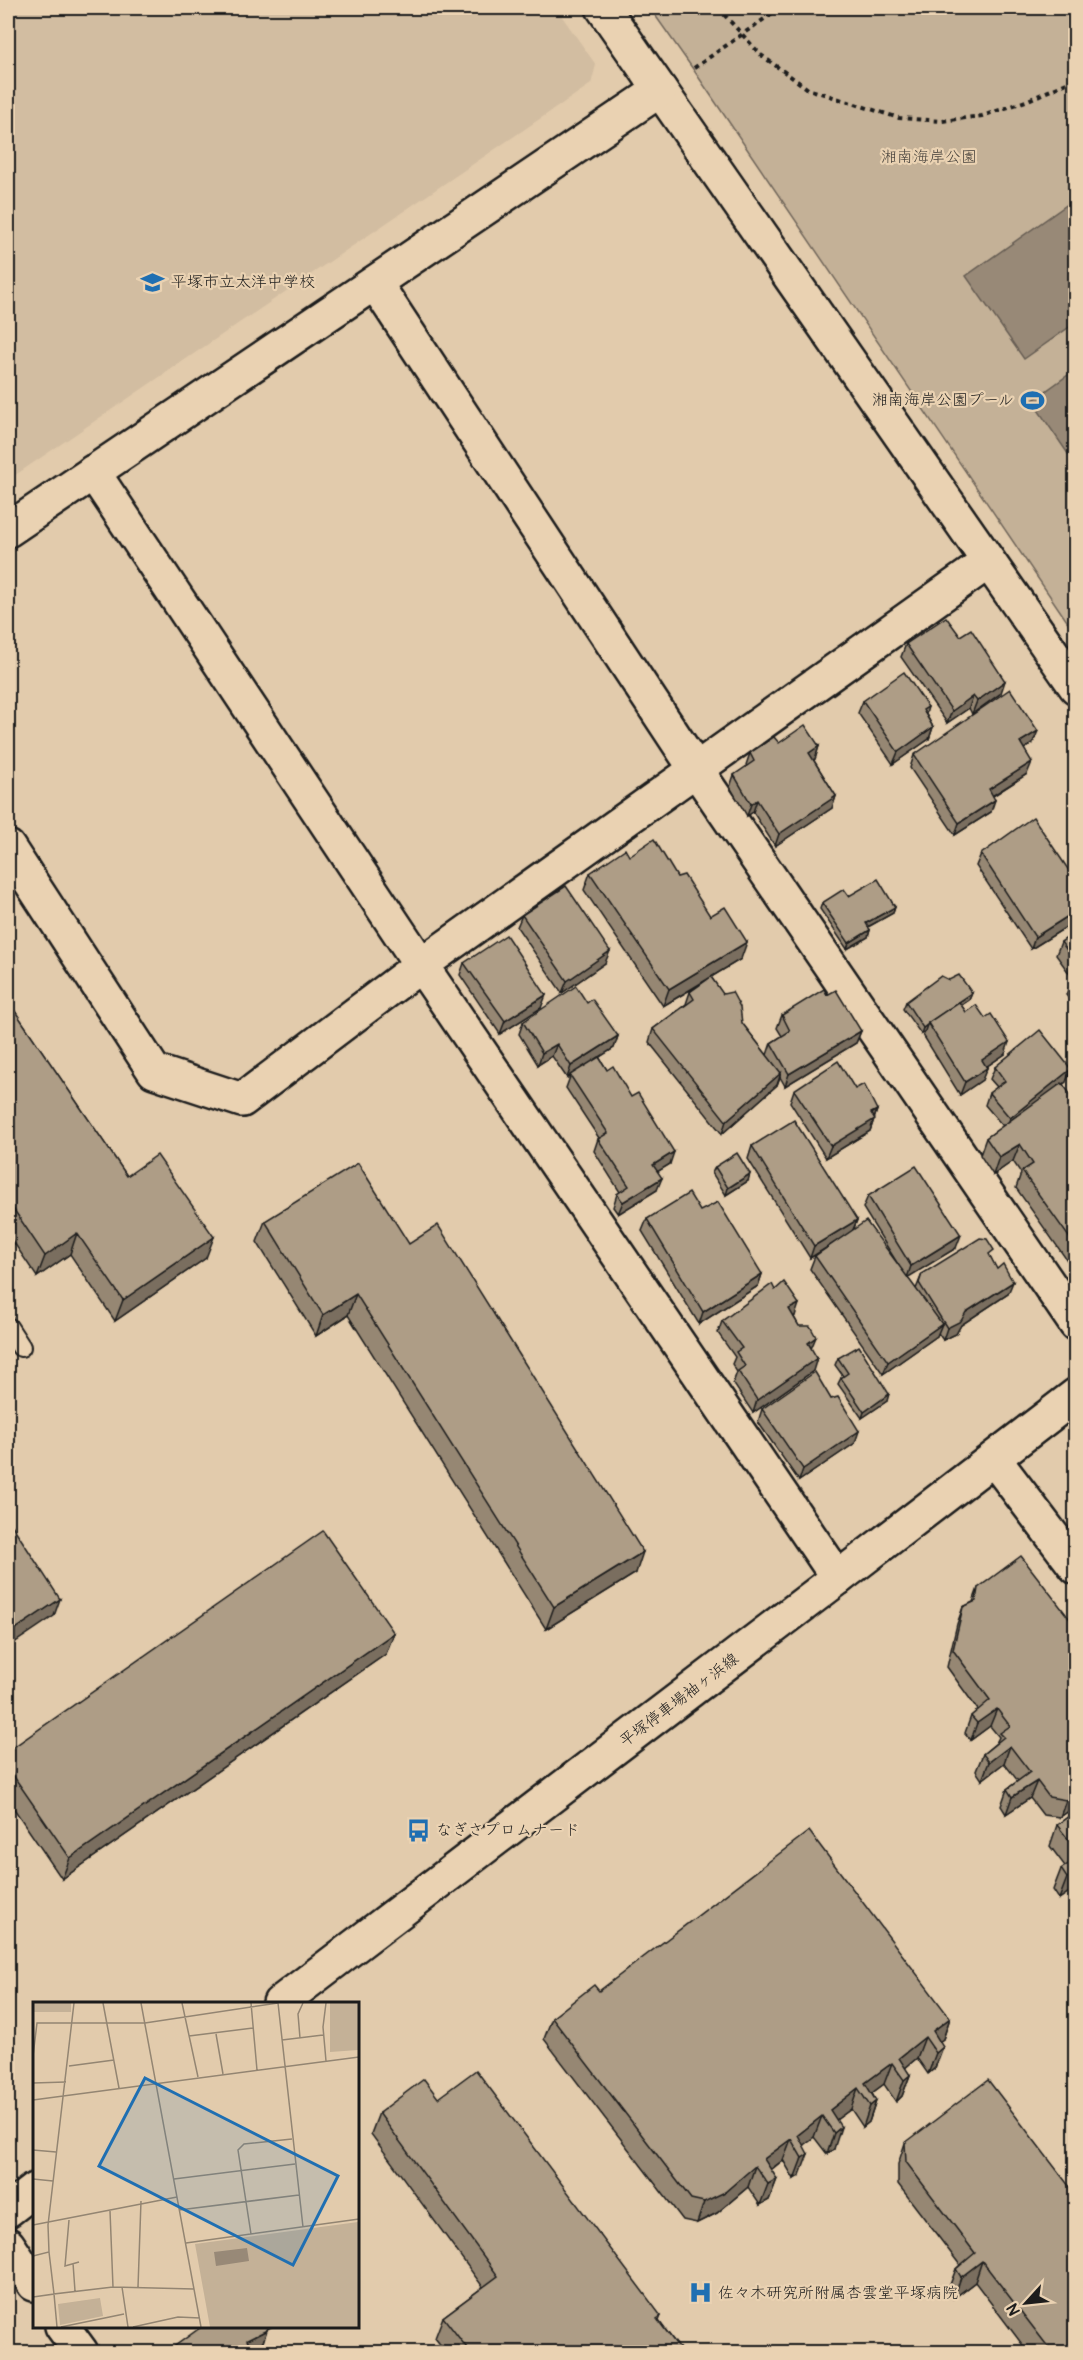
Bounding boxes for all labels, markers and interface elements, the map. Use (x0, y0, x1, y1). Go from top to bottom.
park label: 湘南海岸公園 (881, 147, 977, 167)
school or university icon: 平塚市立太洋中学校 (140, 269, 166, 295)
place label: 平塚市立太洋中学校 (171, 272, 315, 292)
sports icon: 湘南海岸公園プール (1019, 387, 1045, 413)
place label: 湘南海岸公園プール (872, 390, 1014, 410)
street label: 平塚停車場袖ヶ浜線 (615, 1649, 743, 1751)
bus stop icon: なぎさプロムナード (405, 1817, 431, 1843)
place label: なぎさプロムナード (436, 1820, 580, 1840)
inset map (33, 2002, 358, 2327)
north arrow (996, 2273, 1056, 2333)
hospital icon: 佐々木研究所附属杏雲堂平塚病院 (687, 2280, 713, 2306)
place label: 佐々木研究所附属杏雲堂平塚病院 (718, 2283, 958, 2303)
text: N (1002, 2300, 1025, 2319)

